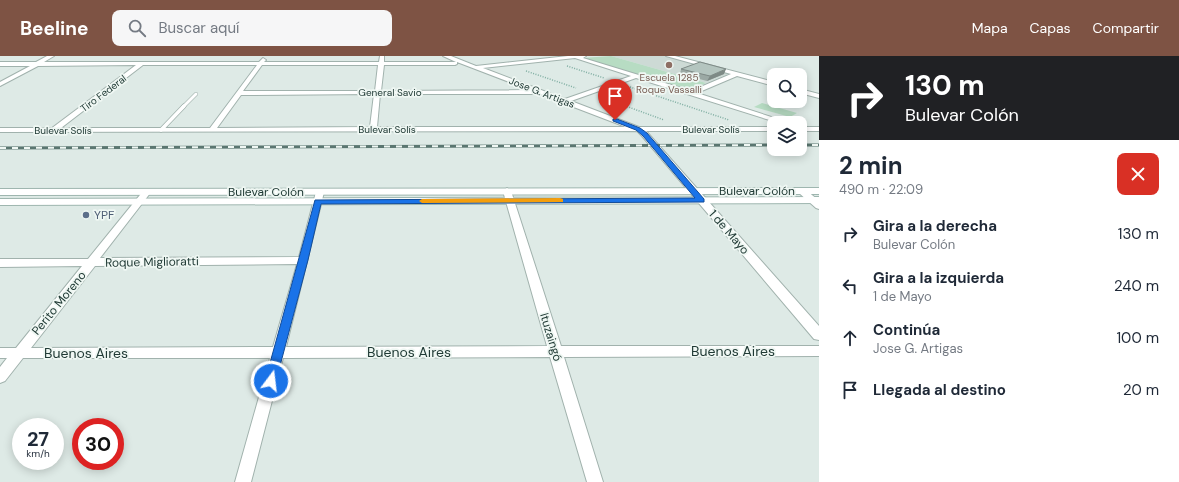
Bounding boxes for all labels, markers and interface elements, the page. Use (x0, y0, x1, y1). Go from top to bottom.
search box (112, 10, 392, 46)
text: Beeline (20, 16, 88, 41)
icon: search (126, 17, 148, 39)
text: Buscar aquí (158, 18, 239, 38)
text: Mapa (972, 19, 1008, 37)
text: Capas (1030, 19, 1071, 37)
text: Compartir (1093, 19, 1159, 37)
marker: Escuela 1285 Roque Vassalli (664, 60, 674, 70)
text: 130 m (905, 67, 985, 104)
map controls (767, 68, 807, 156)
button: search (767, 68, 807, 108)
place label: Escuela 1285 Roque Vassalli (636, 71, 702, 96)
street label: Tiro Federal (78, 72, 129, 115)
icon: right (839, 72, 891, 124)
street label: Jose G. Artigas (507, 74, 576, 111)
pin (598, 79, 632, 120)
icon: arrive (604, 85, 626, 107)
street label: General Savio (358, 86, 422, 99)
text: Bulevar Colón (905, 103, 1019, 127)
button: layers (767, 116, 807, 156)
street label: Bulevar Solís (358, 123, 416, 136)
street label: Bulevar Solís (682, 123, 740, 136)
street label: Bulevar Solís (34, 124, 92, 137)
text: 2 min (839, 150, 902, 181)
button: close (1117, 153, 1159, 195)
text: 490 m · 22:09 (839, 181, 923, 198)
street label: Bulevar Colón (719, 183, 795, 199)
street label: Bulevar Colón (228, 184, 304, 200)
street label: 1 de Mayo (705, 206, 753, 258)
place label: YPF (94, 207, 115, 223)
marker: YPF (81, 210, 91, 220)
text: Gira a la derecha (873, 216, 997, 236)
icon: right (839, 223, 861, 245)
text: 130 m (1118, 224, 1159, 244)
text: Bulevar Colón (873, 236, 955, 253)
street label: Roque Miglioratti (105, 253, 199, 271)
street label: Perito Moreno (28, 268, 90, 338)
text: Gira a la izquierda (873, 268, 1004, 288)
icon: left (839, 275, 861, 297)
text: 240 m (1114, 276, 1159, 296)
text: 1 de Mayo (873, 288, 932, 305)
street label: Ituzaingó (536, 311, 566, 363)
text: Continúa (873, 320, 940, 340)
icon: ahead (839, 327, 861, 349)
text: 100 m (1116, 328, 1159, 348)
text: Jose G. Artigas (873, 340, 963, 357)
street label: Buenos Aires (691, 342, 775, 360)
street label: Buenos Aires (367, 343, 451, 361)
street label: Buenos Aires (44, 344, 128, 362)
position arrow (250, 360, 292, 402)
icon: arrive (839, 379, 861, 401)
text: Llegada al destino (873, 380, 1006, 400)
text: 20 m (1123, 380, 1159, 400)
speed limit sign: 30 (72, 418, 124, 470)
text: 27 (27, 426, 49, 452)
text: km/h (26, 447, 50, 460)

